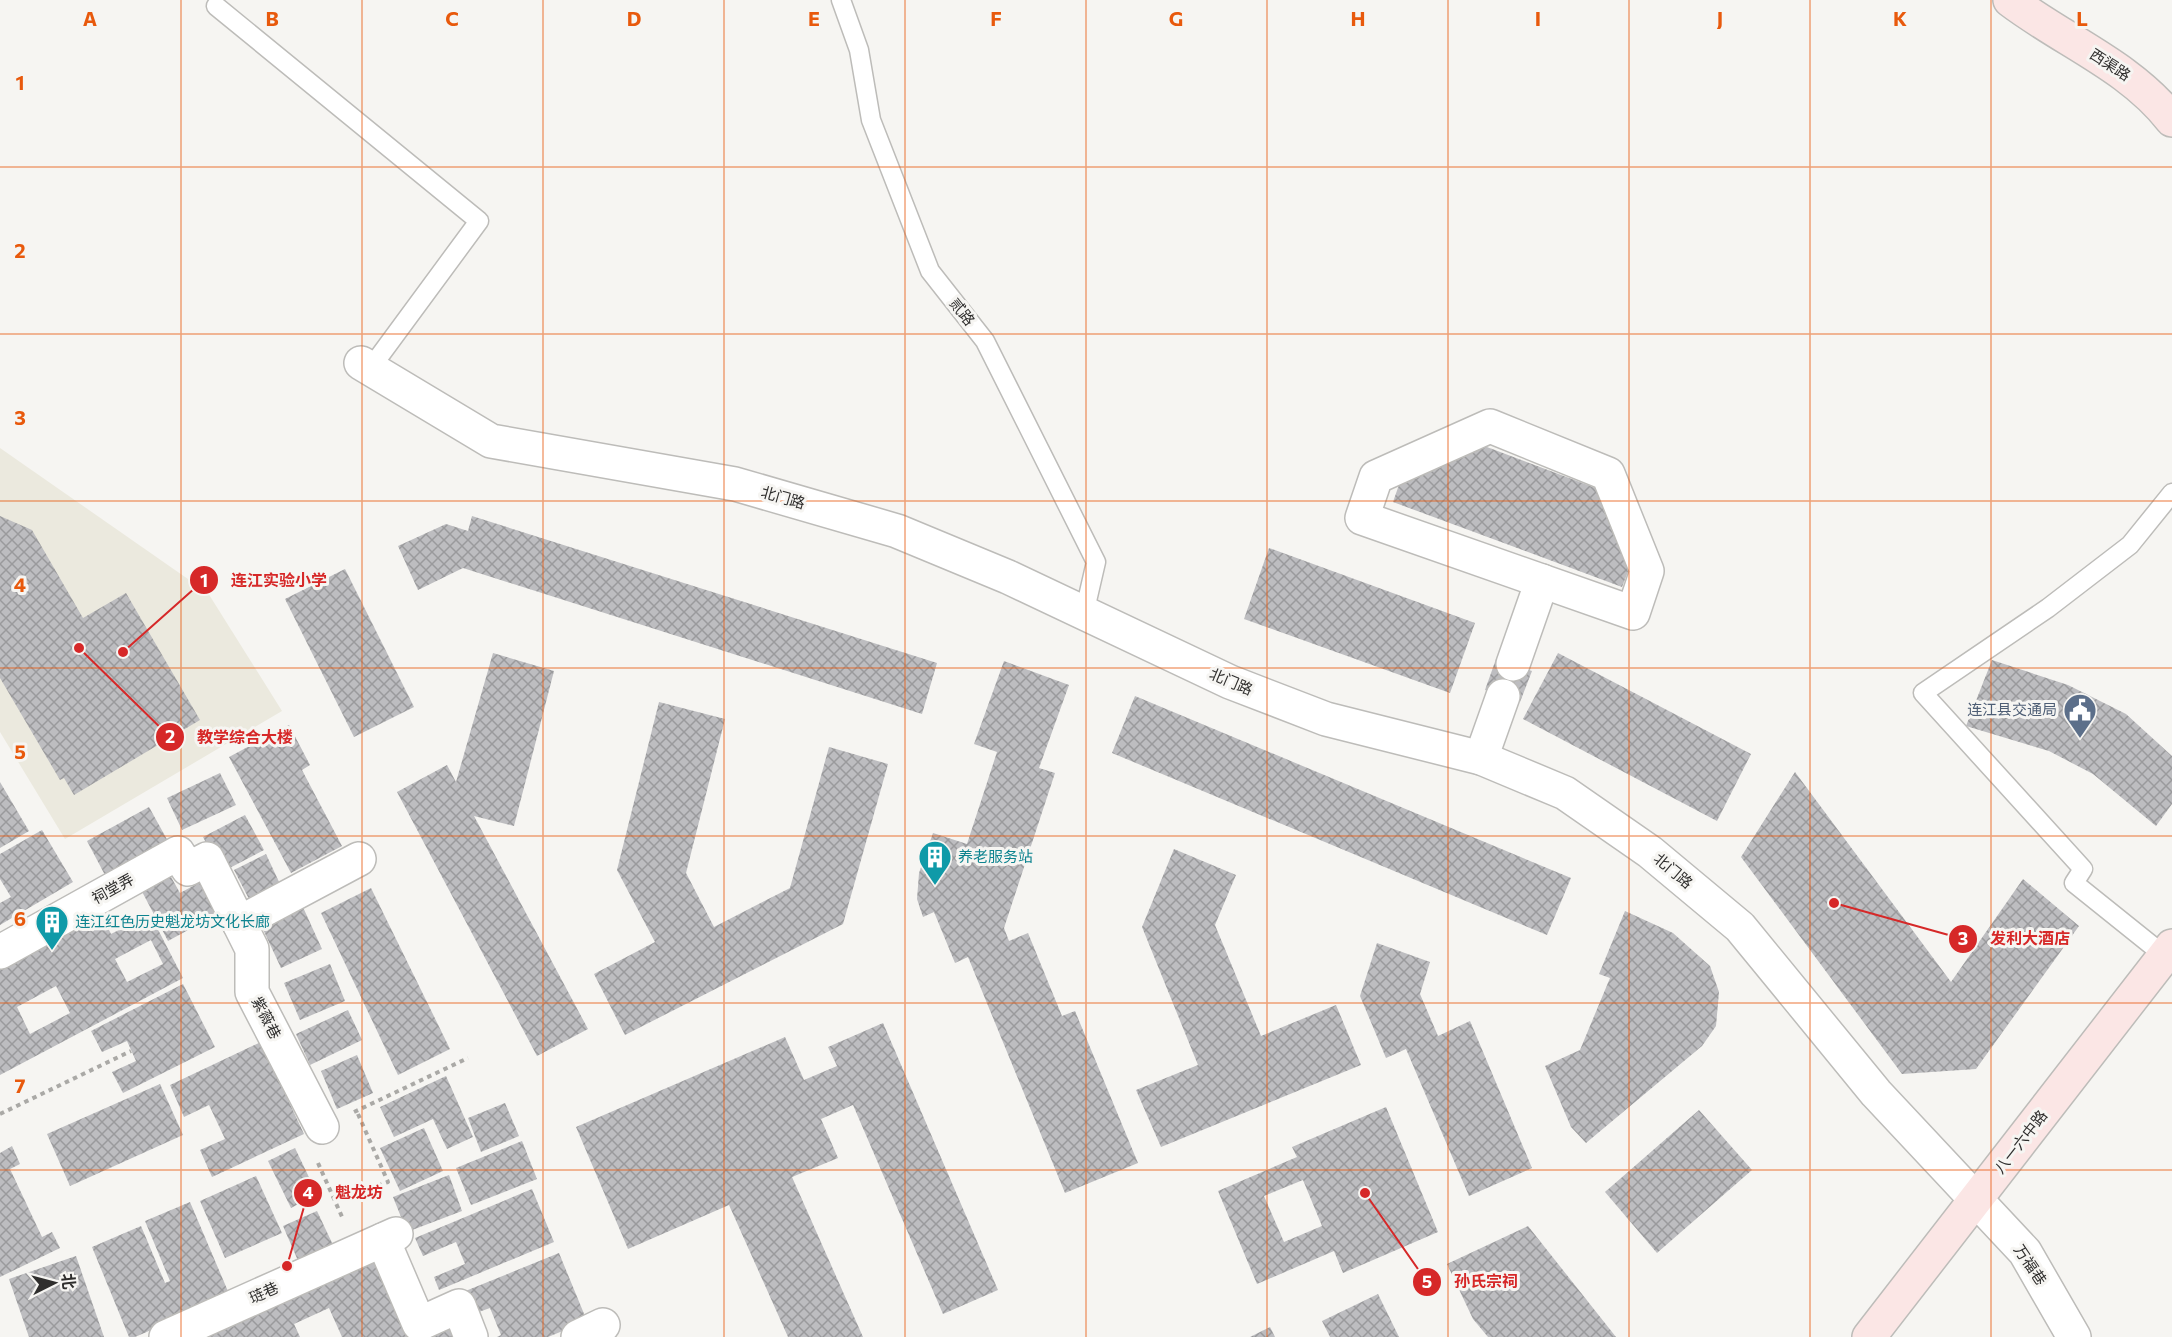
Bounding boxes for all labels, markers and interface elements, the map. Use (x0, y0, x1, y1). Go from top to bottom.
text: A (83, 6, 97, 30)
text: B (265, 6, 279, 30)
text: C (445, 6, 459, 30)
text: D (627, 6, 641, 30)
text: E (808, 6, 820, 30)
text: F (990, 6, 1002, 30)
text: G (1169, 6, 1183, 30)
text: H (1351, 6, 1366, 30)
text: I (1535, 6, 1541, 30)
text: J (1717, 6, 1723, 30)
text: K (1893, 6, 1907, 30)
text: L (2076, 6, 2088, 30)
street label: 西渠路 (2087, 44, 2134, 84)
text: 1 (15, 70, 25, 94)
text: 2 (14, 238, 26, 262)
street label: 贰路 (946, 294, 979, 329)
text: 3 (14, 405, 26, 429)
street label: 北门路 (759, 482, 807, 512)
callout: 连江实验小学 (189, 563, 339, 597)
text: 1 (200, 569, 208, 591)
text: 连江实验小学 (230, 570, 327, 589)
text: 4 (14, 572, 26, 596)
street label: 北门路 (1207, 664, 1256, 698)
public building icon: 连江县交通局 (2062, 692, 2098, 739)
place label: 连江县交通局 (1967, 700, 2057, 718)
callout: 教学综合大楼 (155, 720, 305, 754)
text: 2 (165, 725, 175, 747)
text: 教学综合大楼 (197, 727, 293, 746)
text: 5 (14, 739, 26, 763)
building icon: 养老服务站 (917, 839, 953, 886)
place label: 养老服务站 (958, 847, 1033, 865)
street label: 北门路 (1651, 849, 1697, 892)
street label: 祠堂弄 (88, 869, 137, 907)
building icon: 连江红色历史魁龙坊文化长廊 (34, 904, 70, 951)
text: 6 (14, 906, 26, 930)
place label: 连江红色历史魁龙坊文化长廊 (75, 912, 270, 930)
callout: 发利大酒店 (1948, 922, 2082, 956)
text: 3 (1958, 927, 1968, 949)
text: 发利大酒店 (1990, 928, 2070, 947)
street label: 紫薇巷 (249, 993, 285, 1042)
text: 7 (15, 1073, 26, 1097)
street label: 八一六中路 (1990, 1106, 2050, 1176)
callout: 魁龙坊 (293, 1176, 395, 1210)
text: 4 (302, 1181, 314, 1203)
text: 魁龙坊 (335, 1182, 383, 1201)
street label: 万福巷 (2011, 1241, 2051, 1288)
north arrow (24, 1253, 84, 1313)
callout: 孙氏宗祠 (1412, 1265, 1530, 1299)
text: 5 (1422, 1270, 1432, 1292)
text: 孙氏宗祠 (1454, 1271, 1518, 1290)
text: 北 (59, 1272, 80, 1290)
street label: 琏巷 (246, 1278, 281, 1306)

